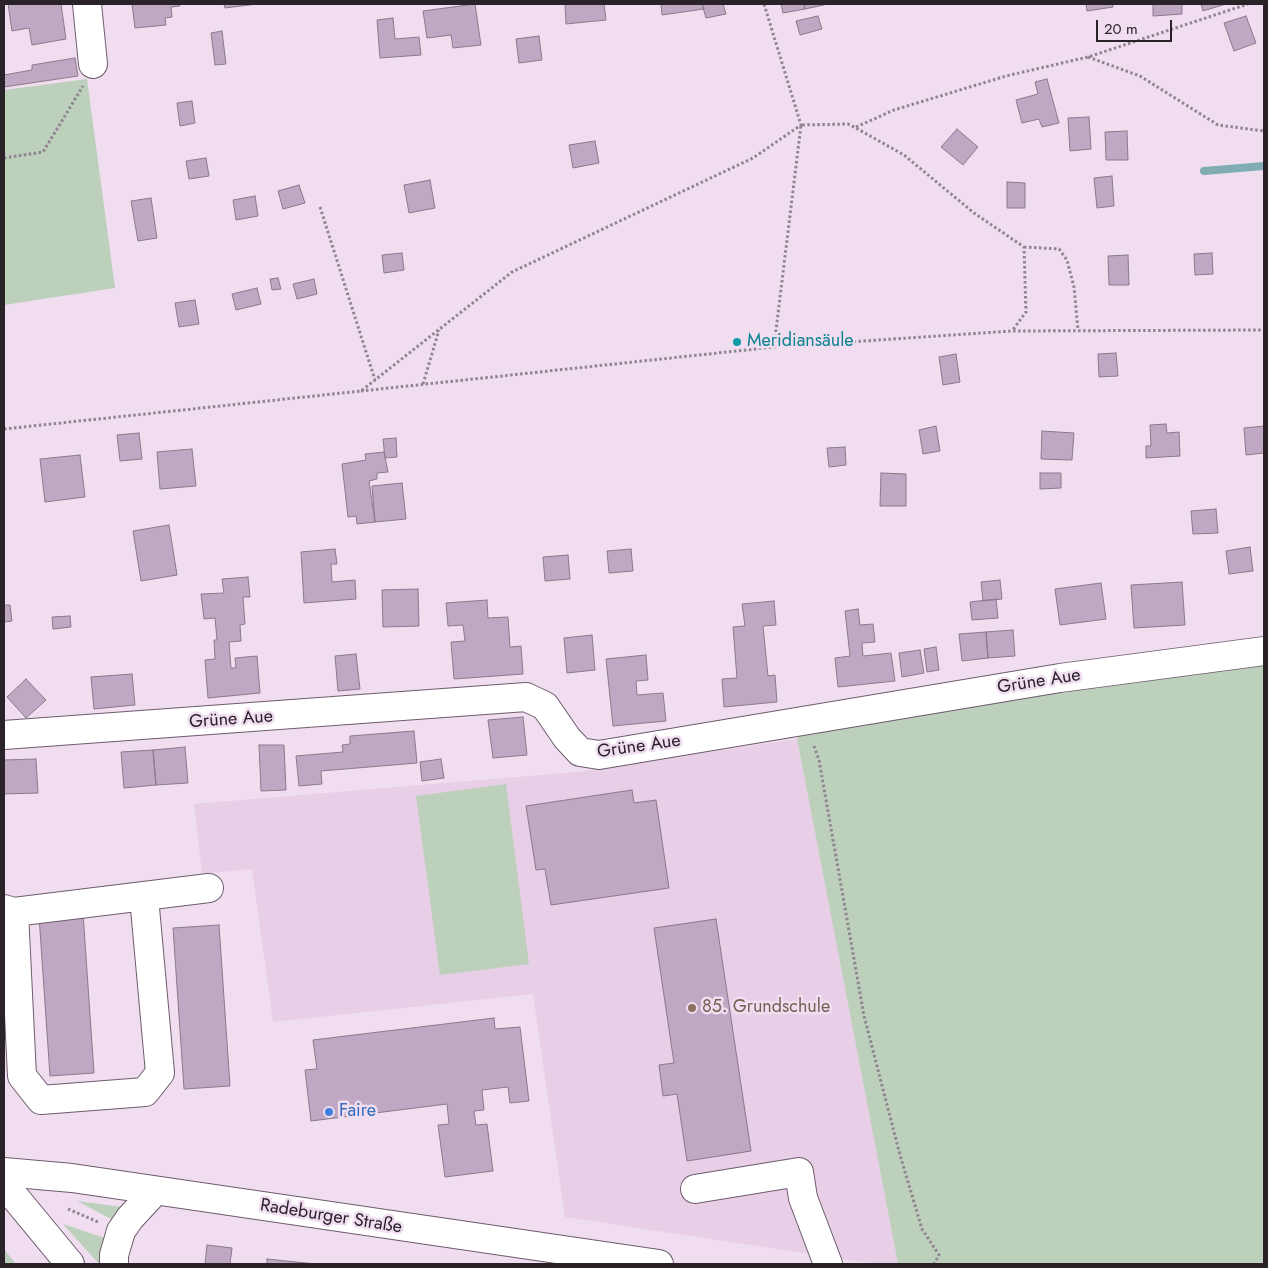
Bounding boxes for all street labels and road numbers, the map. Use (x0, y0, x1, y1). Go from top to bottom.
street label: Grüne Aue (996, 665, 1082, 699)
street label: Grüne Aue (188, 706, 274, 734)
street label: Grüne Aue (596, 730, 682, 764)
street label: Radeburger Straße (258, 1195, 404, 1239)

